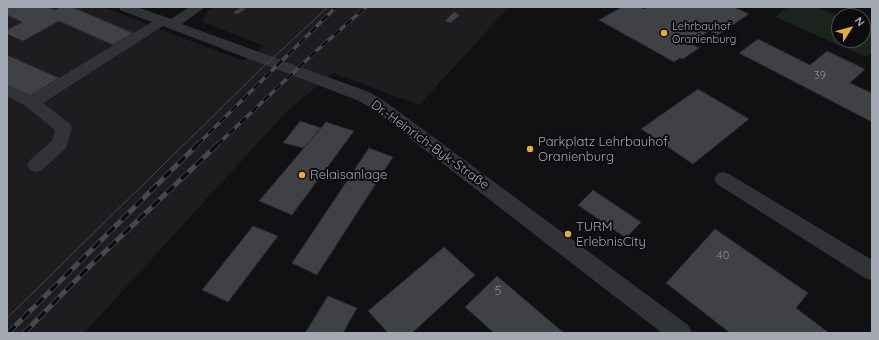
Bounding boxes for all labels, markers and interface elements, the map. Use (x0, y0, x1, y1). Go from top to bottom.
north arrow (831, 8, 871, 48)
text: N (852, 14, 868, 29)
place label: Lehrbauhof Oranienburg (672, 20, 736, 46)
marker: Lehrbauhof Oranienburg (659, 28, 669, 38)
house number: 39 (814, 69, 826, 83)
street label: Dr.-Heinrich-Byk-Straße (368, 97, 492, 193)
place label: Parkplatz Lehrbauhof Oranienburg (538, 134, 668, 165)
marker: Parkplatz Lehrbauhof Oranienburg (525, 144, 535, 154)
place label: Relaisanlage (310, 167, 387, 183)
marker: Relaisanlage (297, 170, 307, 180)
place label: TURM ErlebnisCity (576, 219, 646, 250)
marker: TURM ErlebnisCity (563, 229, 573, 239)
house number: 40 (717, 249, 729, 263)
house number: 5 (494, 283, 502, 299)

